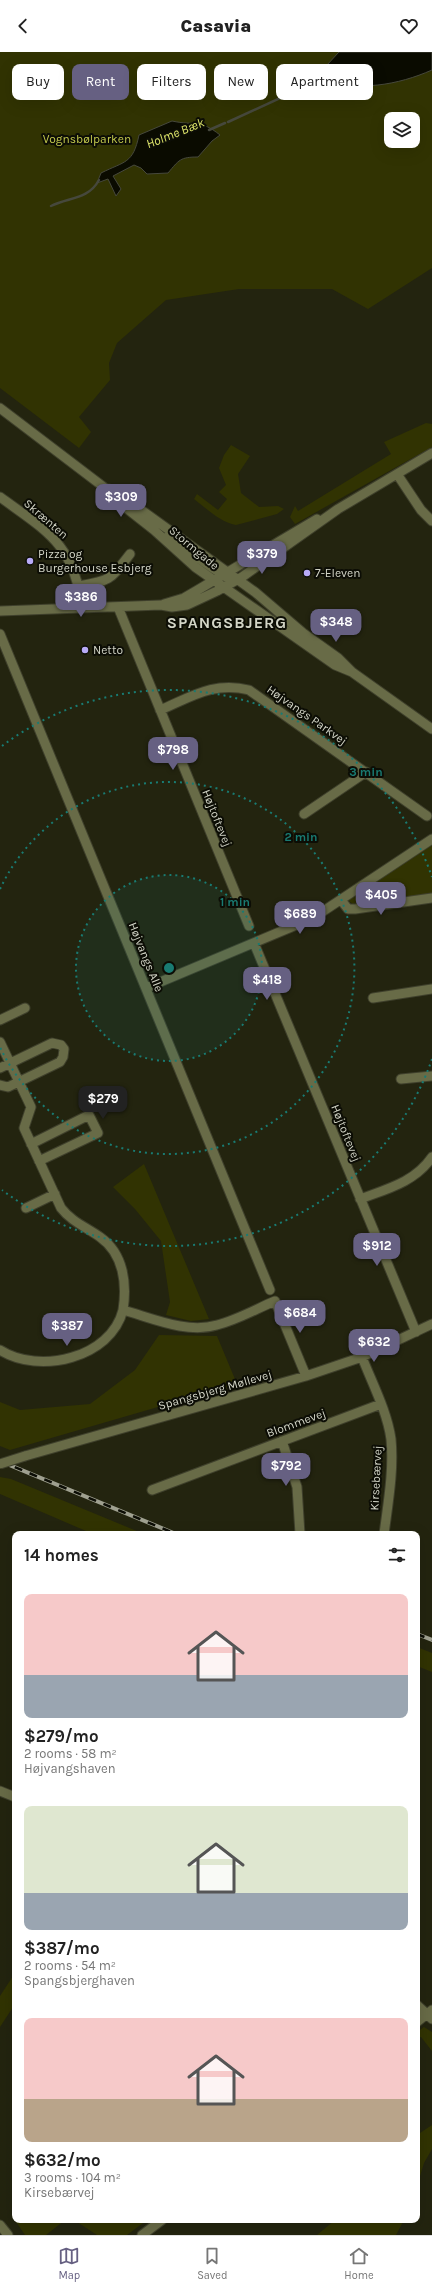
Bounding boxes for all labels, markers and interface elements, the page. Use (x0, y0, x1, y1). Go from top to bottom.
icon: back (12, 15, 34, 37)
text: Casavia (181, 15, 251, 37)
icon: heart (398, 15, 420, 37)
chip: Buy (12, 64, 64, 100)
chip: Rent (72, 64, 129, 100)
chip: Filters (137, 64, 206, 100)
chip: New (214, 64, 268, 100)
chip: Apartment (276, 64, 373, 100)
map controls (384, 112, 420, 148)
button: layers (384, 112, 420, 148)
water label: Holme Bæk (144, 114, 207, 151)
park label: Vognsbølparken (43, 132, 131, 146)
pin: $309 (97, 484, 145, 518)
text: $309 (104, 489, 138, 504)
street label: Skrænten (21, 496, 71, 542)
street label: Stormgade (166, 523, 222, 573)
pin: $379 (238, 541, 286, 575)
text: $379 (246, 546, 278, 561)
place label: Pizza og Burgerhouse Esbjerg (38, 547, 152, 575)
marker: Pizza og Burgerhouse Esbjerg (25, 556, 35, 566)
place label: 7-Eleven (315, 566, 361, 580)
marker: 7-Eleven (302, 568, 312, 578)
pin: $386 (57, 584, 105, 618)
text: $386 (64, 589, 98, 604)
pin: $348 (312, 609, 360, 643)
district label: SPANGSBJERG (167, 613, 287, 632)
text: $348 (319, 614, 353, 629)
place label: Netto (93, 643, 123, 657)
marker: Netto (80, 645, 90, 655)
street label: Højvangs Parkvej (264, 682, 350, 748)
pin: $798 (149, 737, 197, 771)
text: $798 (157, 742, 189, 757)
text: 3 min (349, 765, 383, 779)
street label: Højtoftevej (199, 787, 235, 849)
text: 2 min (284, 830, 318, 844)
pin: $405 (357, 882, 405, 916)
text: $405 (365, 887, 397, 902)
text: 1 min (220, 895, 250, 909)
pin: $689 (276, 901, 324, 935)
text: $689 (283, 906, 317, 921)
street label: Højvangs Alle (126, 920, 166, 994)
centre of rings (162, 961, 176, 975)
pin: $418 (243, 967, 291, 1001)
text: $418 (252, 972, 282, 987)
pin: $279 (79, 1086, 127, 1120)
text: $279 (87, 1091, 119, 1106)
street label: Højtoftevej (328, 1102, 364, 1164)
pin: $912 (353, 1233, 401, 1267)
text: $912 (362, 1238, 392, 1253)
pin: $684 (276, 1300, 324, 1334)
text: $684 (284, 1305, 317, 1320)
pin: $387 (43, 1313, 91, 1347)
text: $387 (51, 1318, 83, 1333)
pin: $632 (350, 1329, 398, 1363)
text: $632 (358, 1334, 390, 1349)
street label: Spangsbjerg Møllevej (157, 1367, 273, 1413)
street label: Blommevej (264, 1406, 328, 1440)
street label: Kirsebærvej (367, 1445, 385, 1511)
pin: $792 (262, 1453, 310, 1487)
text: $792 (270, 1458, 302, 1473)
icon: filters (386, 1544, 408, 1566)
text: 14 homes (24, 1545, 99, 1565)
icon: home (180, 1620, 252, 1692)
text: $279/mo (24, 1726, 99, 1746)
text: 2 rooms · 58 m² (24, 1746, 117, 1761)
text: Højvangshaven (24, 1761, 116, 1776)
icon: home (180, 1832, 252, 1904)
text: $387/mo (24, 1938, 100, 1958)
text: 2 rooms · 54 m² (24, 1958, 116, 1973)
text: Spangsbjerghaven (24, 1973, 135, 1988)
icon: home (180, 2044, 252, 2116)
text: $632/mo (24, 2150, 101, 2170)
text: 3 rooms · 104 m² (24, 2170, 121, 2185)
text: Kirsebærvej (24, 2185, 95, 2200)
tab: Map (58, 2245, 80, 2282)
tab: Saved (197, 2245, 228, 2282)
tab: Home (344, 2245, 374, 2282)

